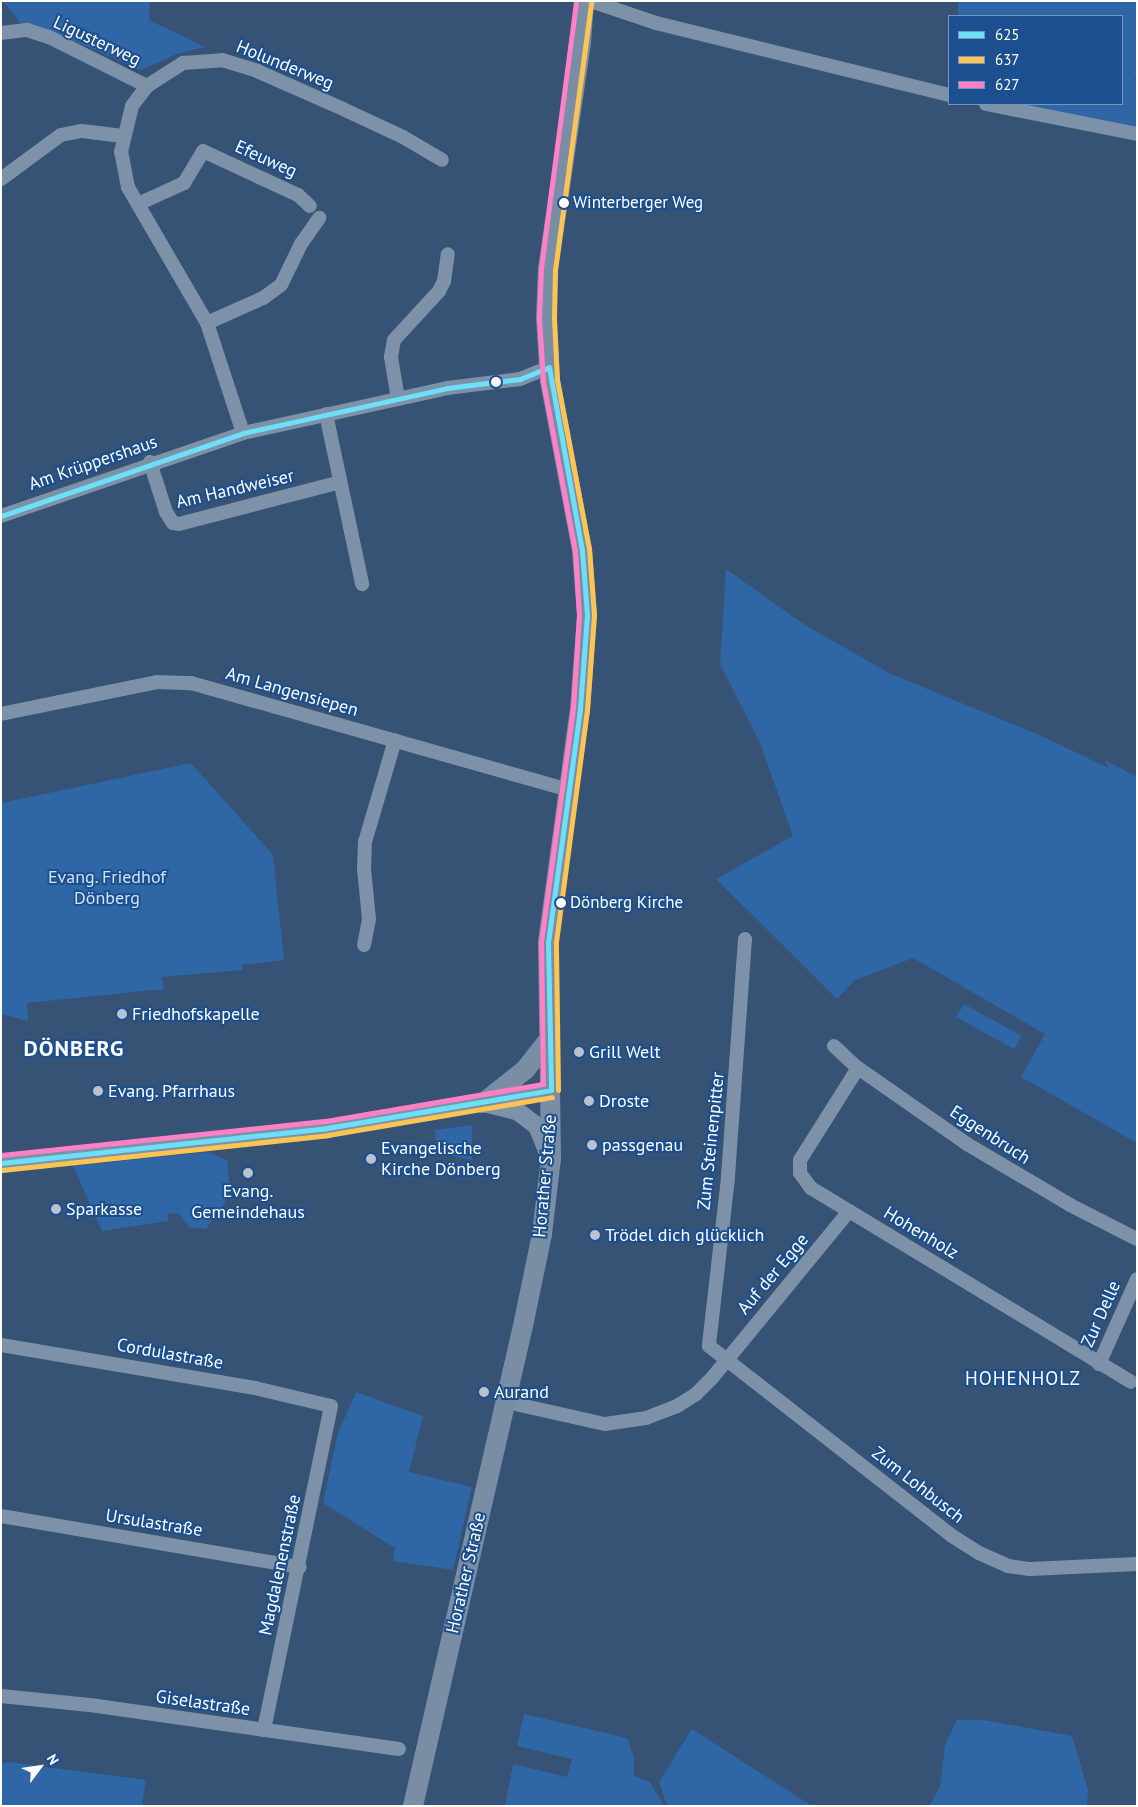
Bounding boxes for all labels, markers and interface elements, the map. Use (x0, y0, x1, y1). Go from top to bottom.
street label: Ligusterweg (50, 11, 144, 71)
legend (948, 15, 1123, 105)
text: 625 (995, 25, 1020, 44)
street label: Holunderweg (233, 36, 337, 94)
text: 637 (995, 50, 1020, 69)
text: 627 (995, 75, 1020, 94)
street label: Efeuweg (232, 136, 300, 182)
place label: Winterberger Weg (573, 193, 704, 213)
marker: Winterberger Weg (559, 198, 569, 208)
unlabelled marker (491, 377, 501, 387)
street label: Am Krüppershaus (26, 431, 160, 495)
street label: Am Handweiser (174, 465, 296, 513)
street label: Am Langensiepen (223, 663, 361, 721)
park label: Evang. Friedhof Dönberg (47, 867, 167, 910)
place label: Dönberg Kirche (570, 893, 683, 913)
marker: Dönberg Kirche (556, 898, 566, 908)
place label: Friedhofskapelle (132, 1003, 260, 1025)
marker: Friedhofskapelle (116, 1008, 128, 1020)
district label: DÖNBERG (23, 1036, 125, 1062)
place label: Grill Welt (589, 1041, 661, 1063)
marker: Grill Welt (573, 1046, 585, 1058)
street label: Zum Steinenpitter (693, 1071, 729, 1211)
place label: Evang. Pfarrhaus (108, 1080, 236, 1102)
marker: Evang. Pfarrhaus (92, 1085, 104, 1097)
place label: Droste (599, 1090, 649, 1112)
marker: Droste (583, 1095, 595, 1107)
street label: Eggenbruch (946, 1101, 1034, 1169)
street label: Horather Straße (529, 1114, 561, 1238)
place label: passgenau (602, 1134, 683, 1156)
place label: Evangelische Kirche Dönberg (381, 1138, 501, 1180)
marker: passgenau (586, 1139, 598, 1151)
marker: Evangelische Kirche Dönberg (365, 1153, 377, 1165)
marker: Evang. Gemeindehaus (242, 1167, 254, 1179)
place label: Evang. Gemeindehaus (191, 1181, 305, 1224)
place label: Sparkasse (66, 1198, 142, 1220)
street label: Hohenholz (880, 1202, 962, 1264)
marker: Sparkasse (50, 1203, 62, 1215)
place label: Trödel dich glücklich (605, 1224, 764, 1246)
marker: Trödel dich glücklich (589, 1229, 601, 1241)
street label: Auf der Egge (733, 1229, 813, 1319)
street label: Zur Delle (1077, 1277, 1125, 1351)
street label: Cordulastraße (115, 1334, 225, 1374)
district label: HOHENHOLZ (964, 1368, 1082, 1390)
place label: Aurand (494, 1381, 549, 1403)
marker: Aurand (478, 1386, 490, 1398)
street label: Zum Lohbusch (868, 1442, 968, 1528)
street label: Magdalenenstraße (255, 1493, 305, 1637)
street label: Ursulastraße (104, 1505, 204, 1541)
street label: Horather Straße (442, 1510, 490, 1636)
street label: Giselastraße (154, 1686, 252, 1720)
north arrow (15, 1742, 65, 1792)
text: N (43, 1751, 63, 1768)

